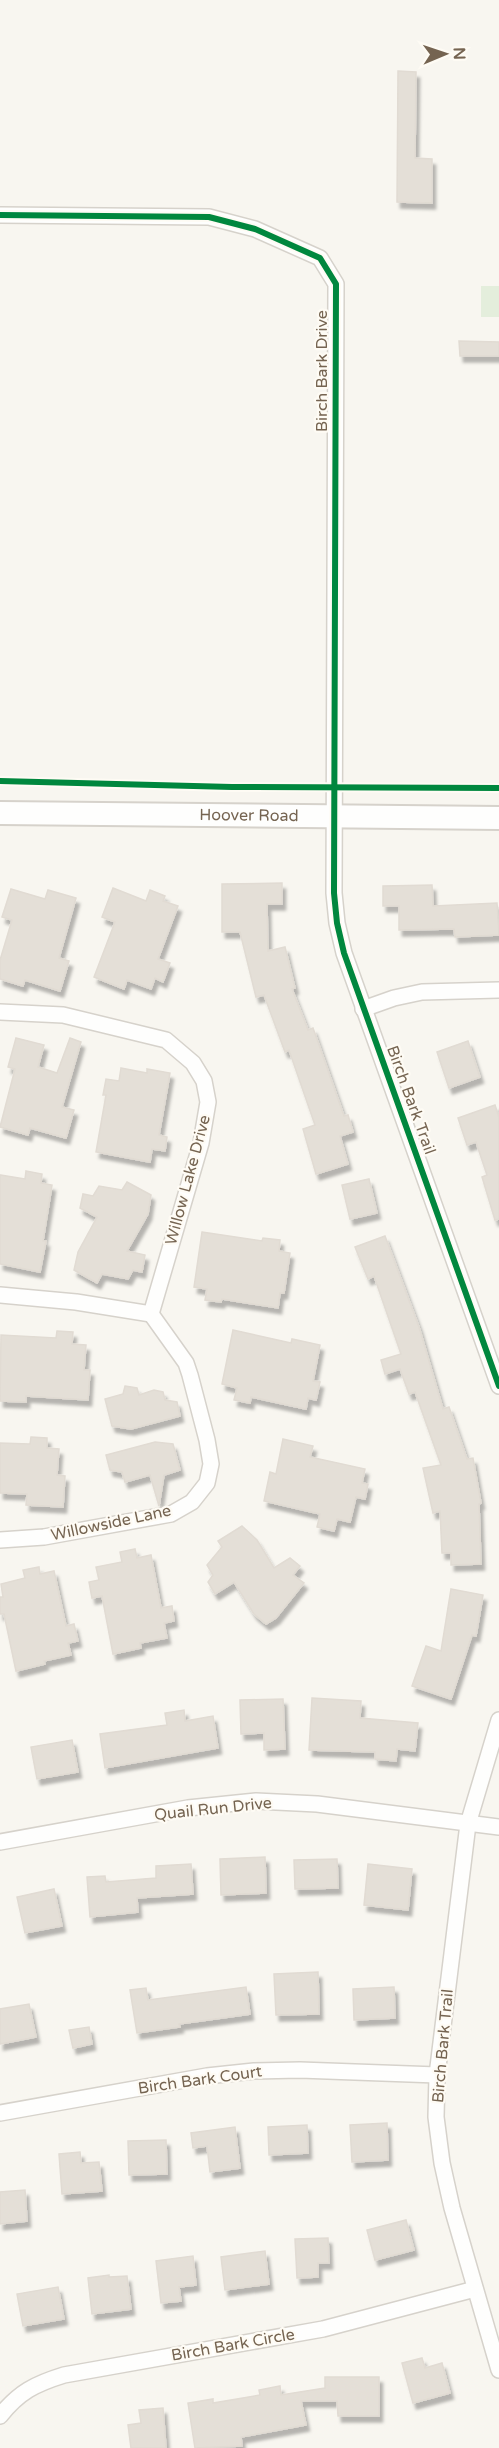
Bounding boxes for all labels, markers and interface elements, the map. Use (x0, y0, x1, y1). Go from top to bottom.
north arrow (415, 24, 475, 84)
text: N (449, 47, 469, 60)
street label: Birch Bark Drive (312, 310, 332, 432)
street label: Hoover Road (199, 805, 299, 826)
street label: Birch Bark Trail (382, 1043, 440, 1157)
street label: Willow Lake Drive (161, 1113, 215, 1247)
street label: Willowside Lane (49, 1501, 173, 1545)
street label: Quail Run Drive (153, 1793, 273, 1825)
street label: Birch Bark Trail (428, 1988, 458, 2104)
street label: Birch Bark Court (137, 2061, 263, 2099)
street label: Birch Bark Circle (170, 2324, 296, 2366)

